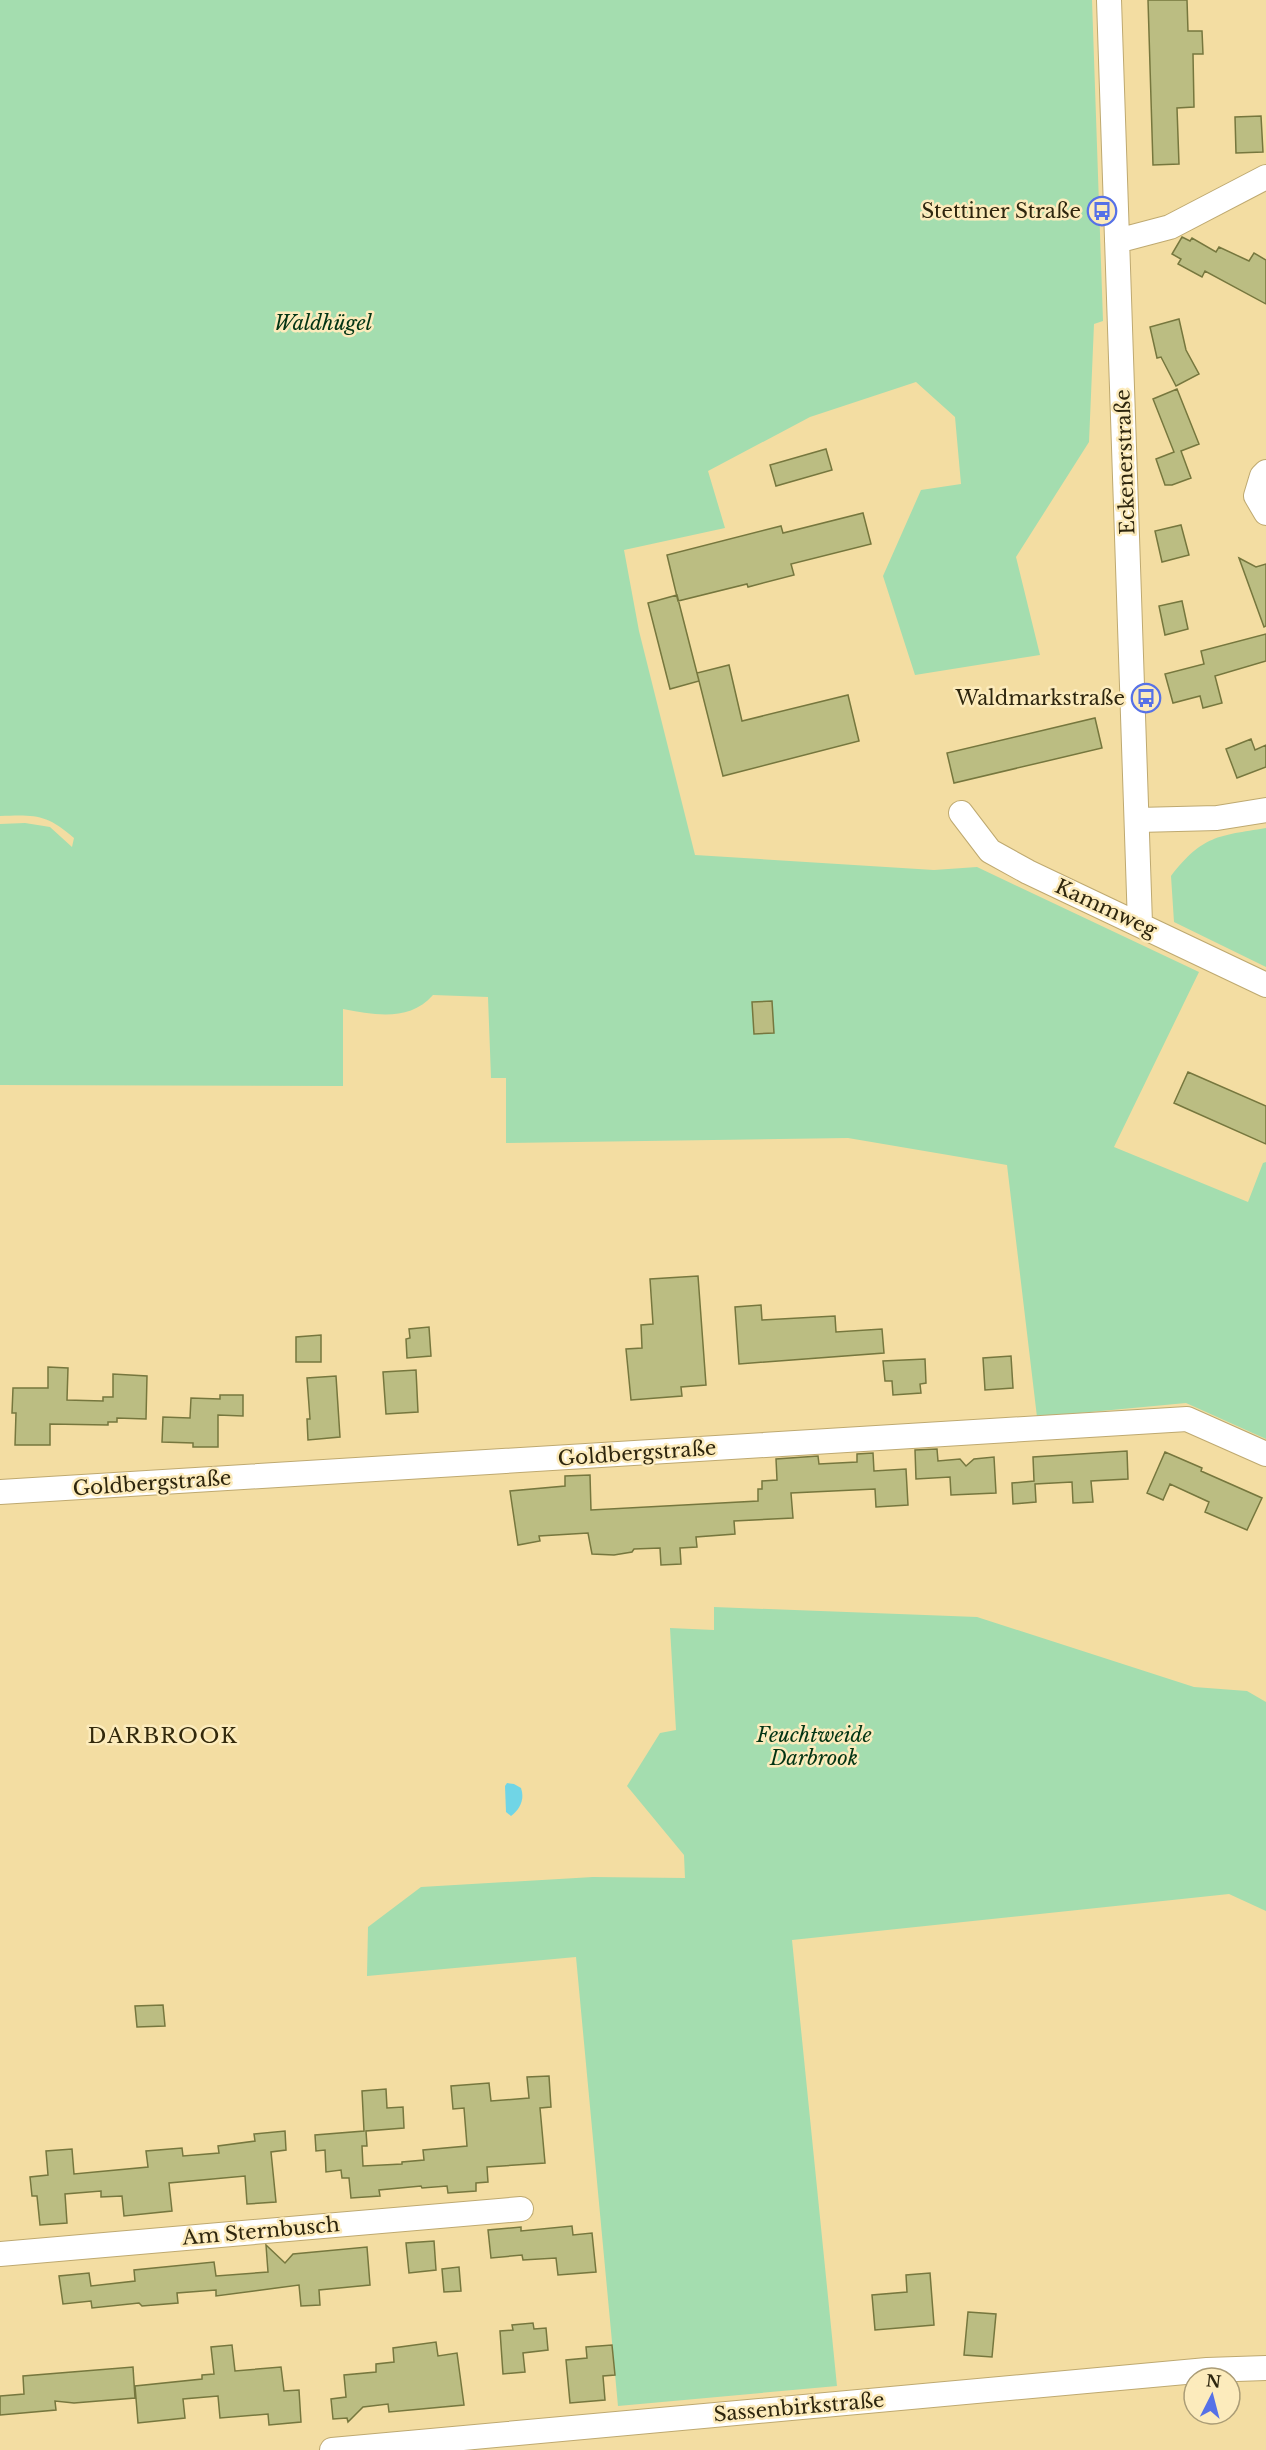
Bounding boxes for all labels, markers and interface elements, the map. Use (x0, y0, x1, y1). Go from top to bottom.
bus stop icon: Stettiner Straße (1086, 195, 1118, 227)
place label: Stettiner Straße (921, 199, 1081, 223)
park label: Waldhügel (274, 311, 373, 335)
street label: Eckenerstraße (1110, 389, 1140, 535)
bus stop icon: Waldmarkstraße (1130, 682, 1162, 714)
place label: Waldmarkstraße (954, 686, 1125, 710)
street label: Kammweg (1051, 874, 1162, 942)
street label: Goldbergstraße (557, 1435, 717, 1471)
street label: Goldbergstraße (72, 1465, 232, 1501)
district label: DARBROOK (88, 1723, 238, 1749)
park label: Feuchtweide Darbrook (755, 1723, 872, 1770)
street label: Am Sternbusch (180, 2212, 341, 2250)
north arrow (1182, 2366, 1242, 2426)
text: N (1205, 2370, 1222, 2392)
street label: Sassenbirkstraße (713, 2388, 885, 2426)

